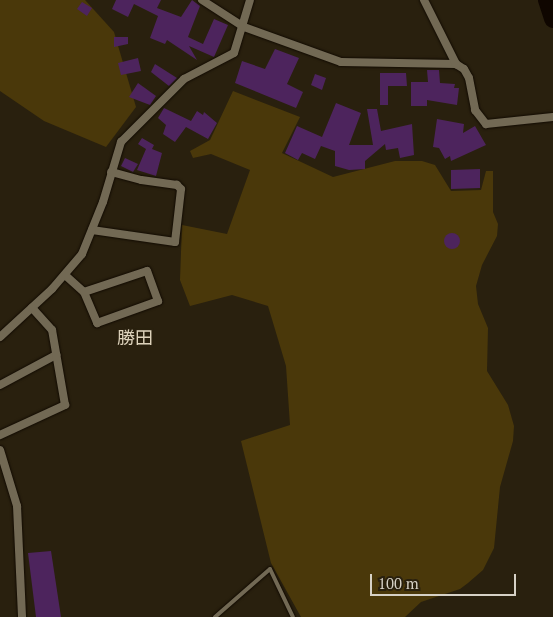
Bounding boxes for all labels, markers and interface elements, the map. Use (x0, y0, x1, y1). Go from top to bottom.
district label: 勝田 (117, 326, 153, 348)
scale bar (373, 564, 519, 596)
text: 100 m (378, 573, 419, 593)

